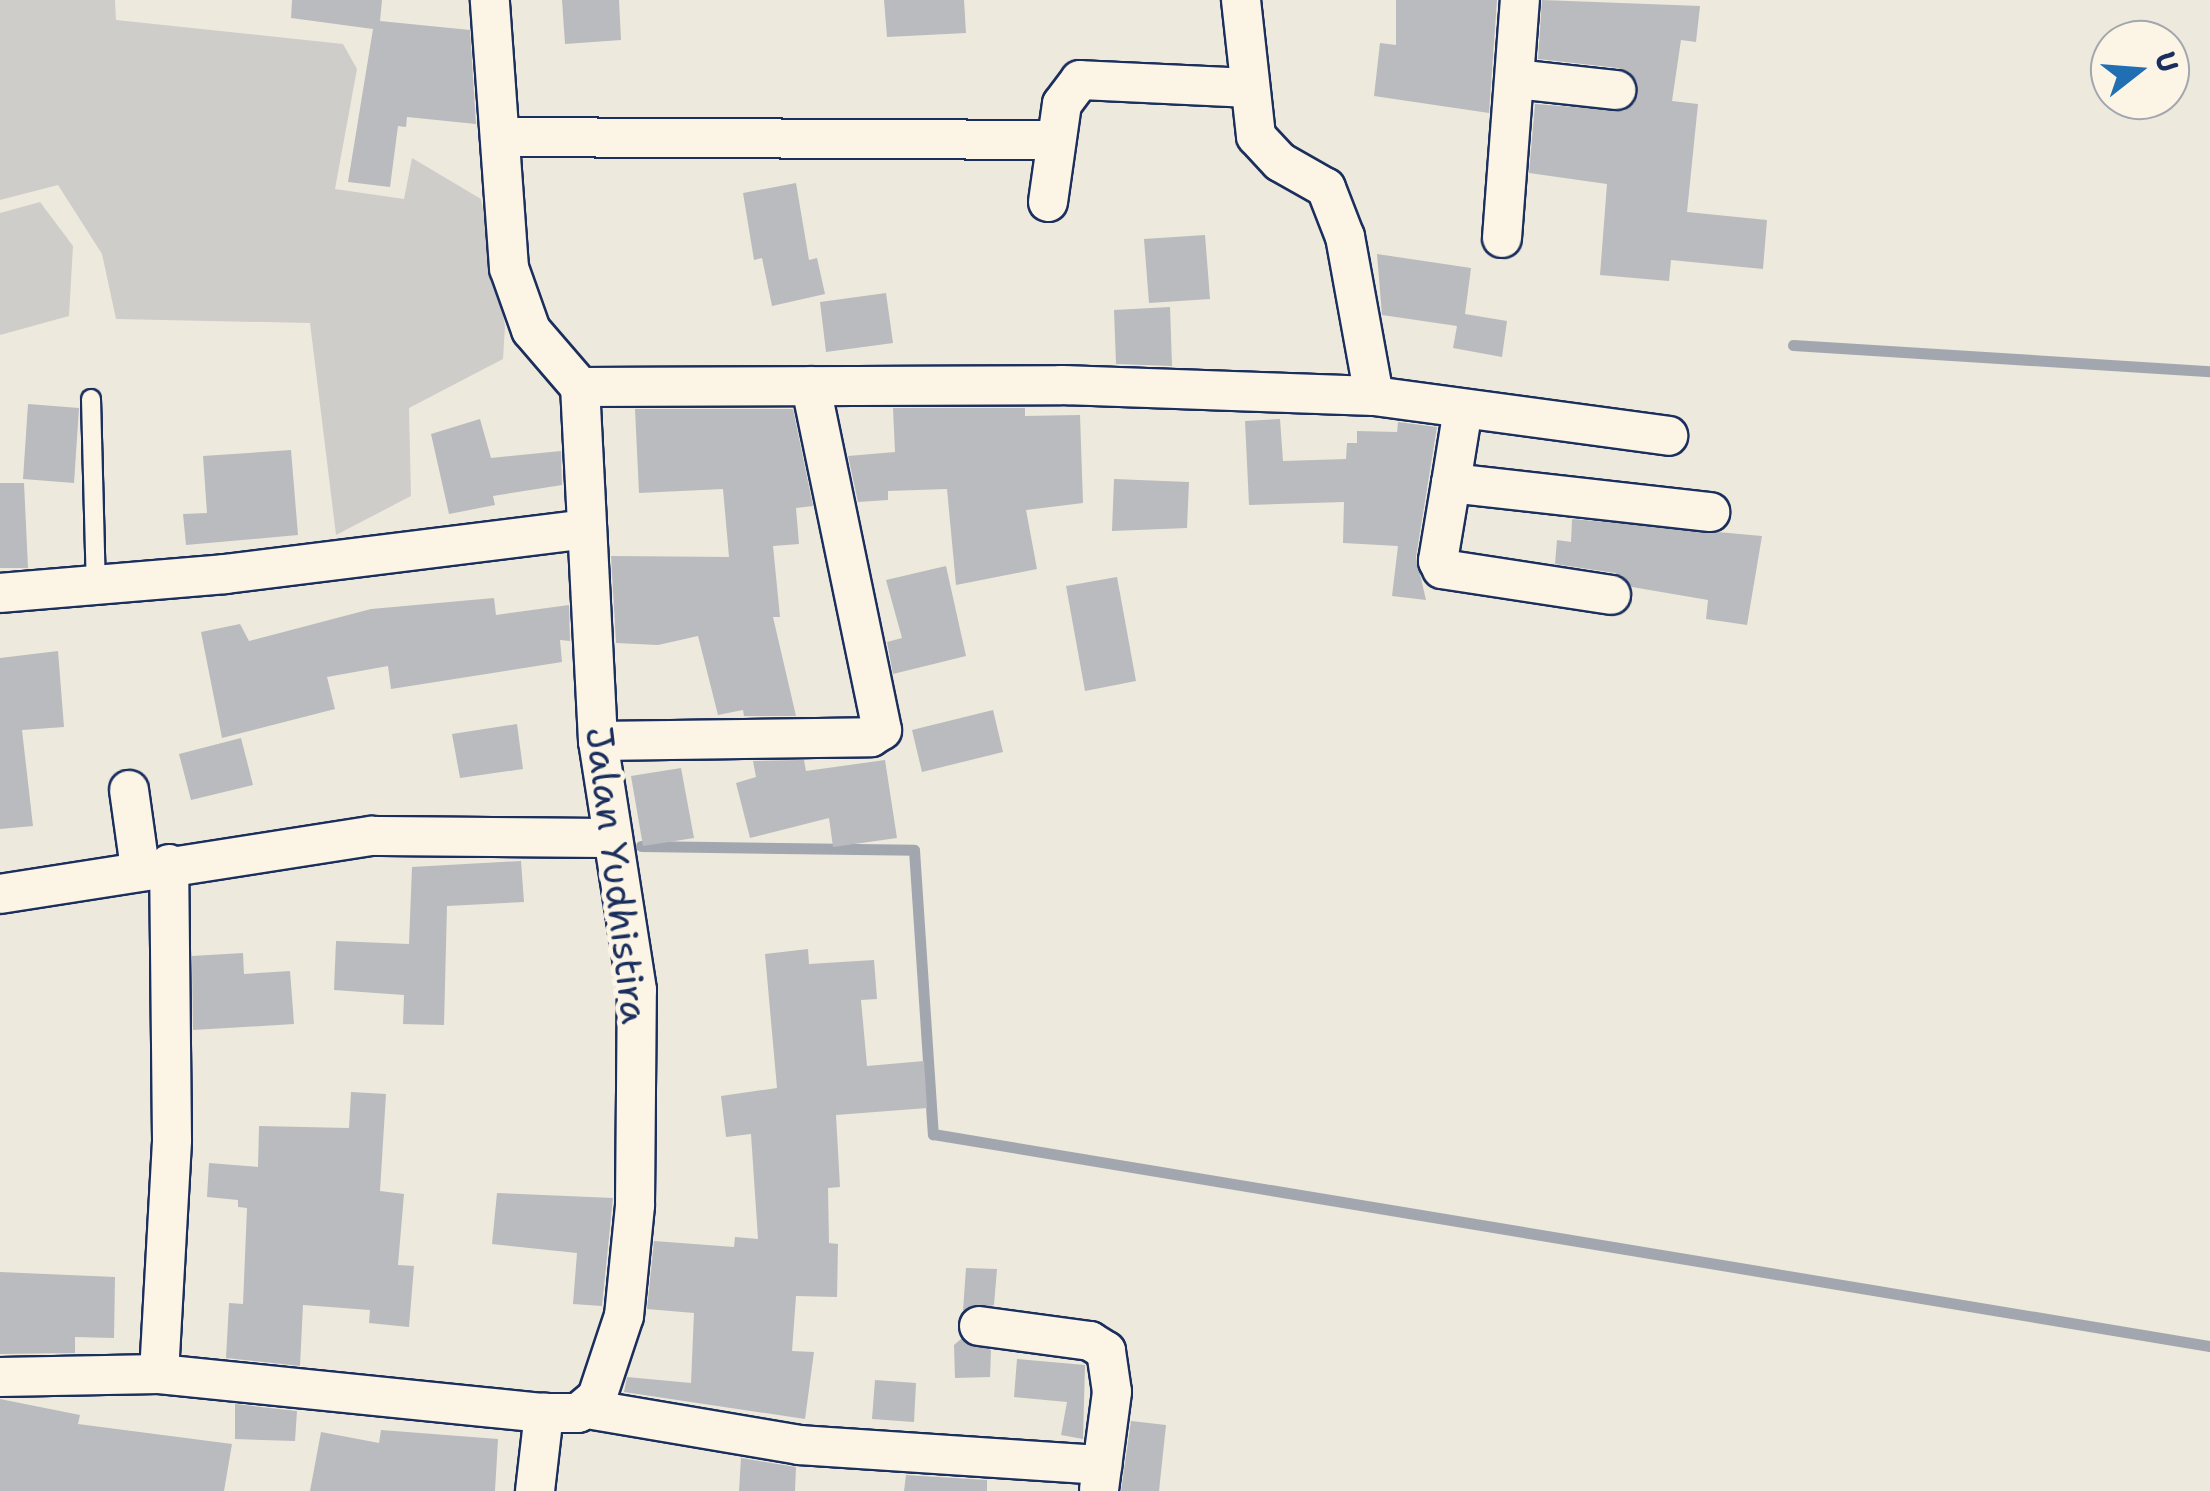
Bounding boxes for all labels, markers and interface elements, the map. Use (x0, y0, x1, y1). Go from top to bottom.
north arrow (2090, 20, 2190, 120)
text: U (2146, 47, 2188, 77)
street label: Jalan Yudhistira (576, 724, 658, 1026)

